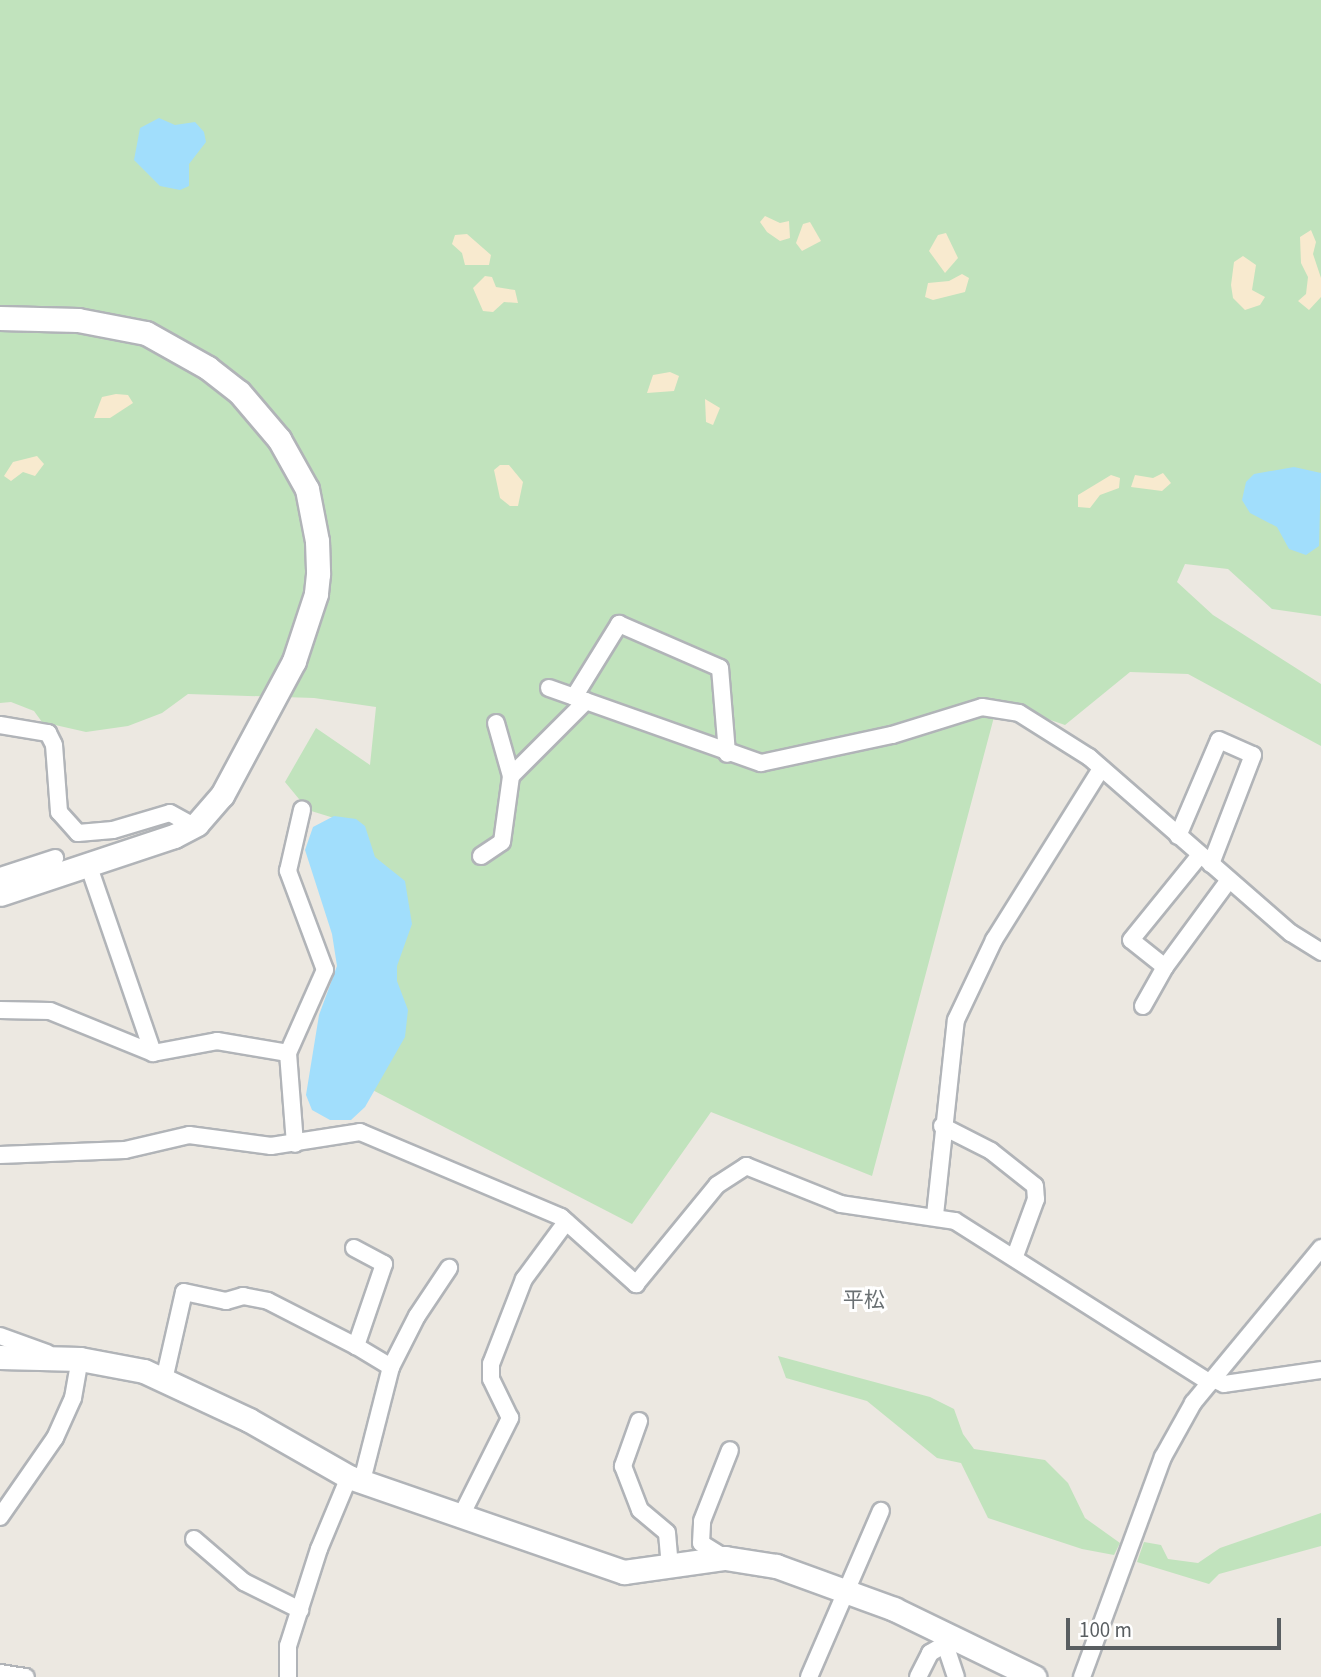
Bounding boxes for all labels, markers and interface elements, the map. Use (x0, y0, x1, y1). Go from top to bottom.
district label: 平松 (843, 1287, 885, 1313)
scale bar (1069, 1604, 1284, 1648)
text: 100 m (1079, 1615, 1132, 1645)

